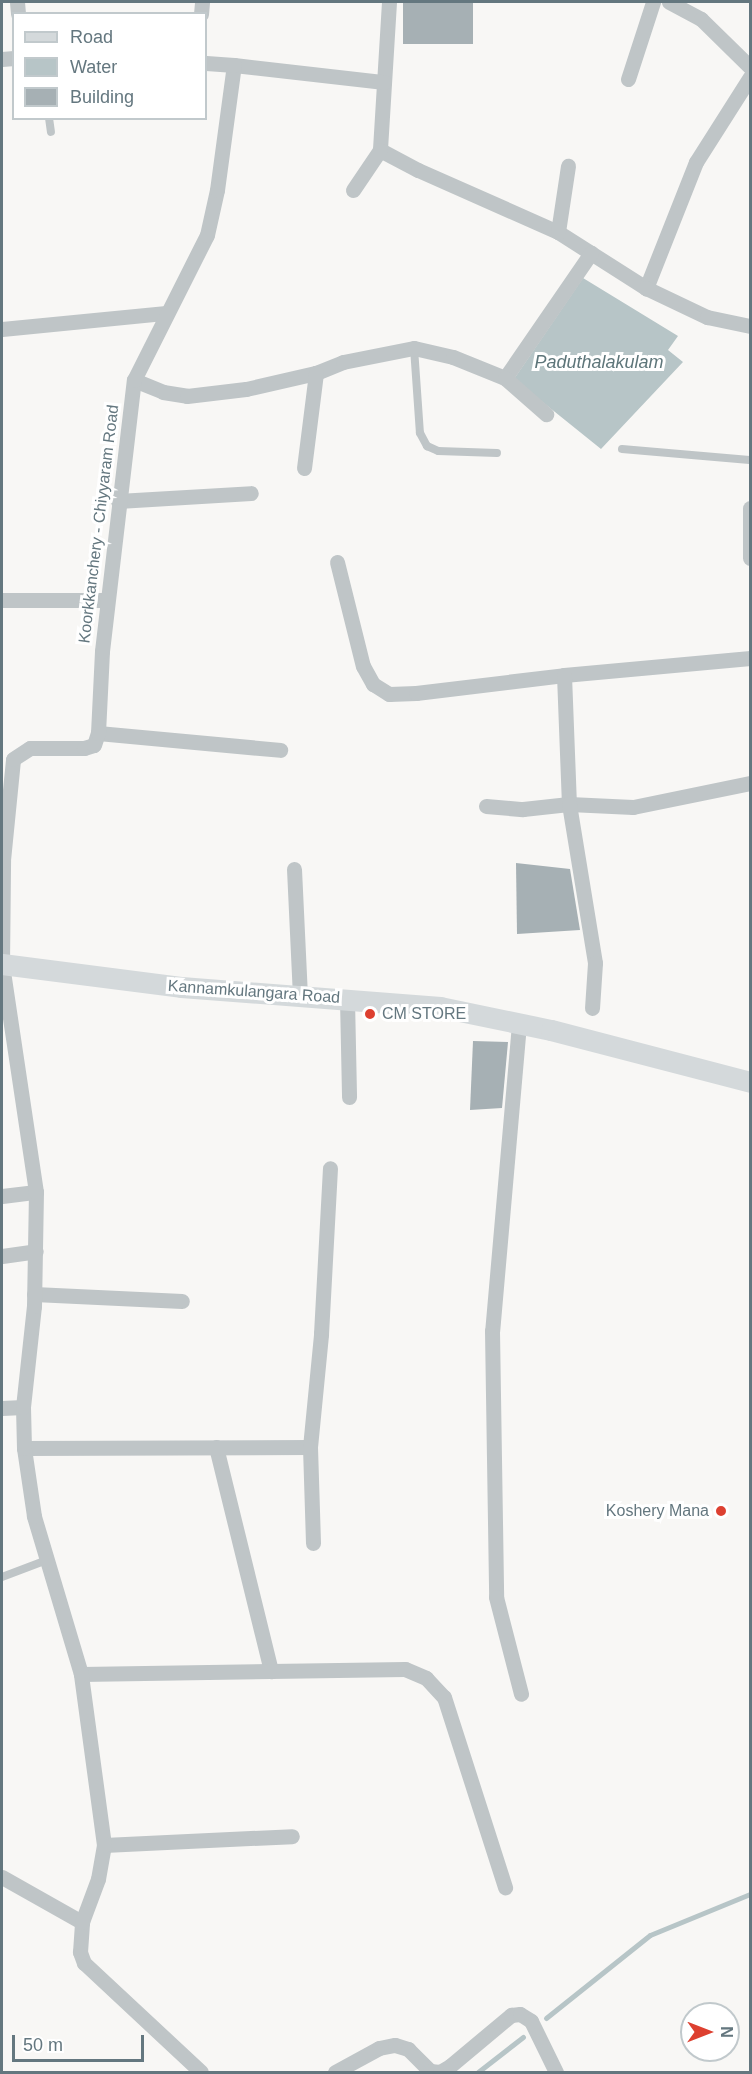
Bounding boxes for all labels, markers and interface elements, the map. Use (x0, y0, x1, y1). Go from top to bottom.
legend (12, 12, 207, 120)
text: Road (70, 27, 113, 47)
text: Water (70, 57, 117, 77)
text: Building (70, 87, 134, 107)
water label: Paduthalakulam (534, 351, 664, 373)
street label: Koorkkanchery - Chiyyaram Road (75, 404, 123, 644)
street label: Kannamkulangara Road (167, 976, 341, 1008)
place label: CM STORE (382, 1004, 466, 1024)
marker: CM STORE (363, 1007, 377, 1021)
place label: Koshery Mana (606, 1501, 709, 1521)
marker: Koshery Mana (714, 1504, 728, 1518)
north arrow (680, 2002, 740, 2062)
scale bar (15, 2023, 147, 2061)
text: N (718, 2026, 735, 2038)
text: 50 m (23, 2035, 63, 2055)

